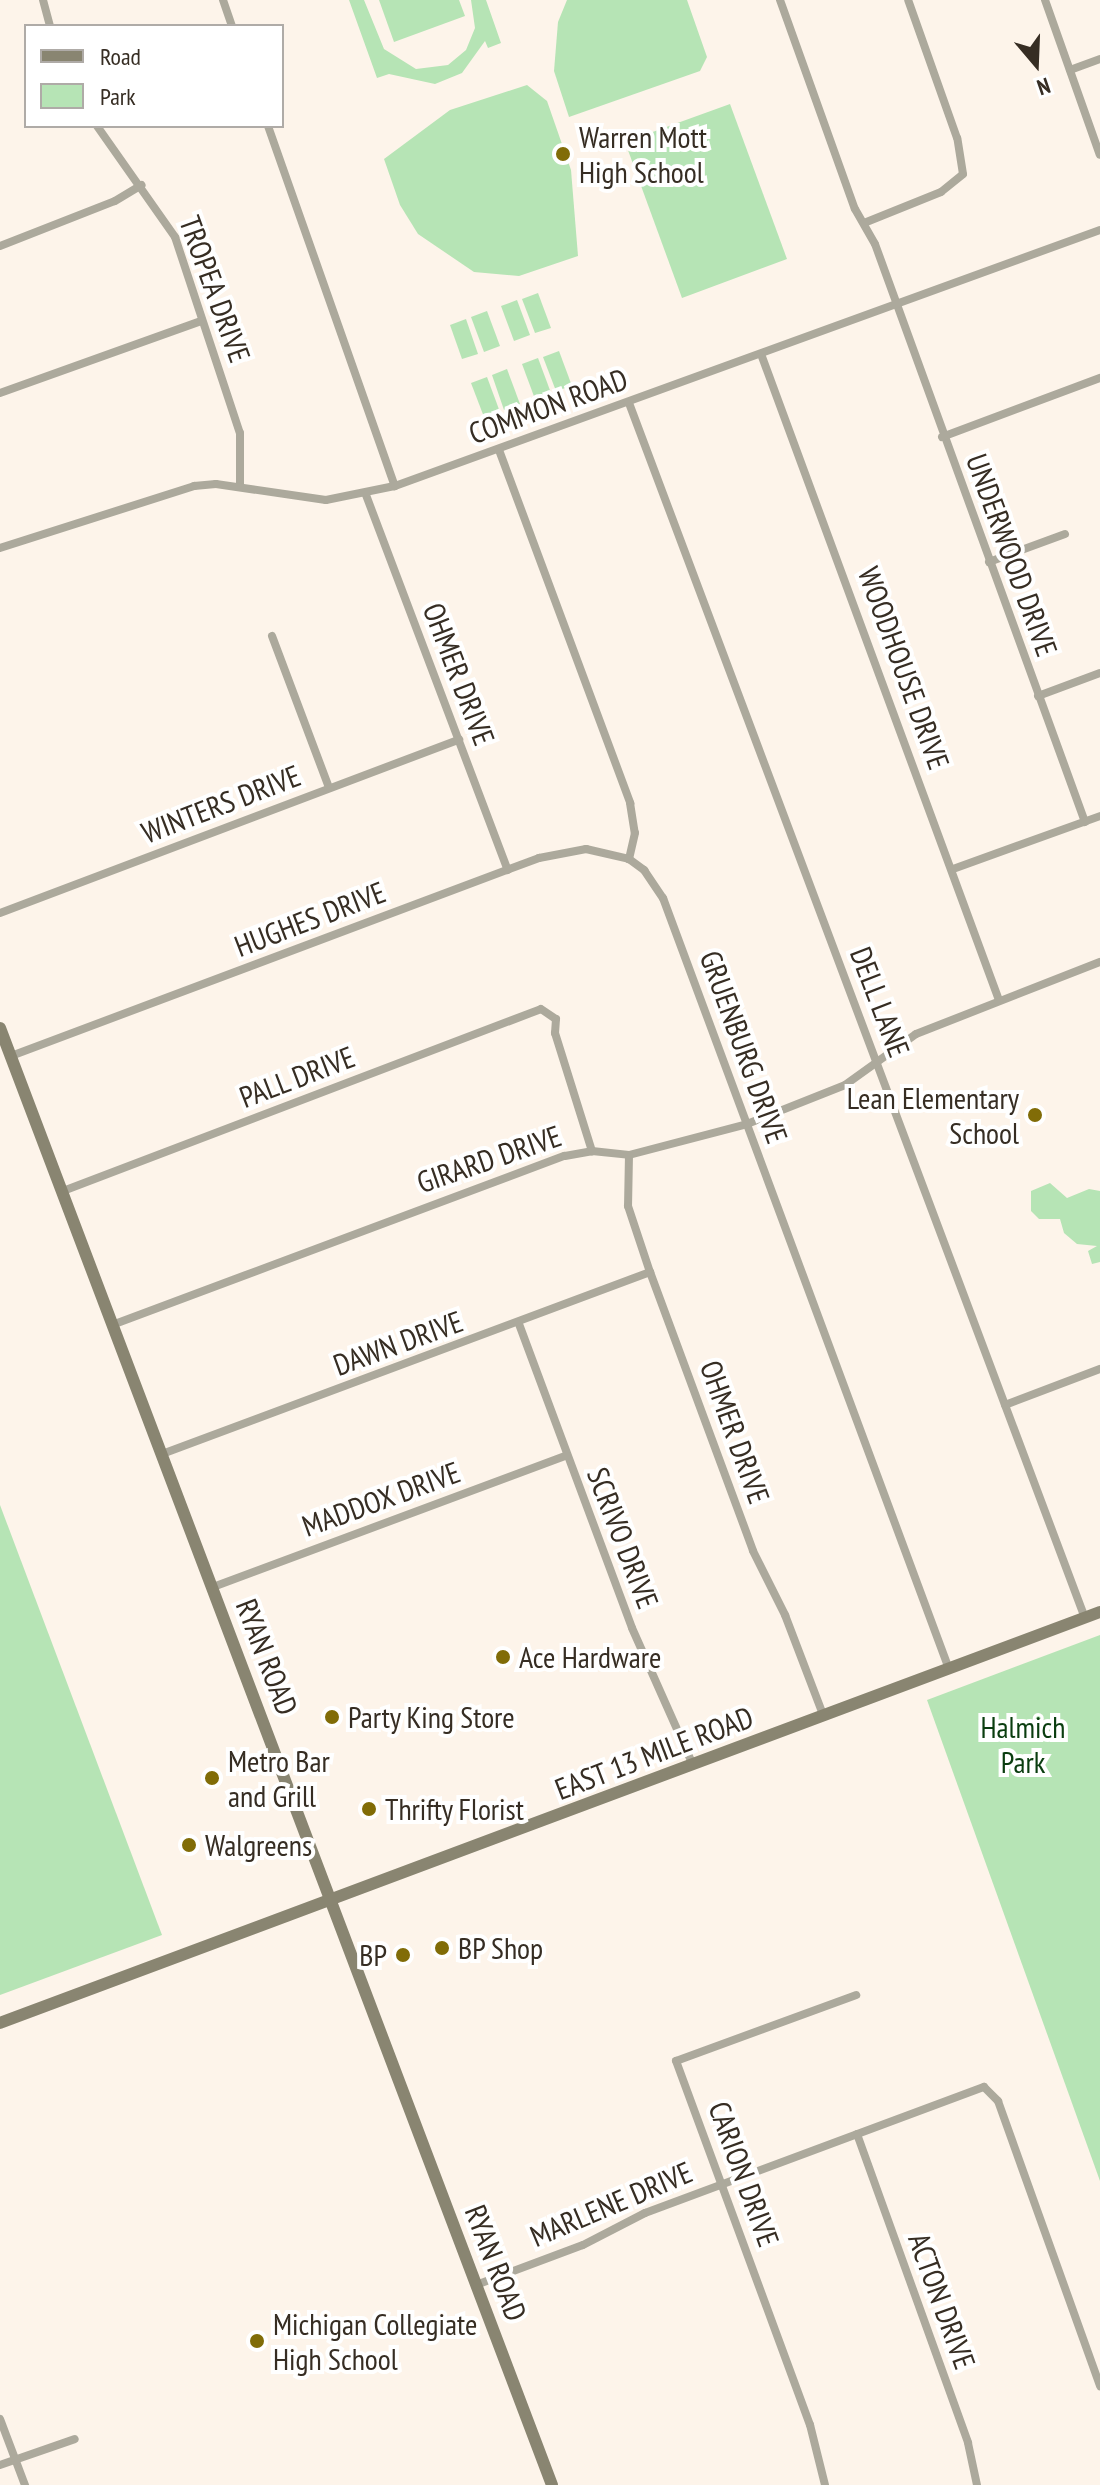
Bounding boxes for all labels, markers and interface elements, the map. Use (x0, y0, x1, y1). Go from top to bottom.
legend (24, 24, 284, 128)
north arrow (996, 24, 1076, 104)
text: Road (100, 41, 141, 72)
text: N (1034, 72, 1054, 102)
text: Park (100, 81, 136, 112)
place label: Warren Mott High School (579, 119, 707, 190)
marker: Warren Mott High School (554, 145, 572, 163)
street label: TROPEA DRIVE (172, 210, 258, 368)
street label: COMMON ROAD (464, 361, 632, 451)
street label: UNDERWOOD DRIVE (959, 449, 1065, 661)
street label: WOODHOUSE DRIVE (851, 562, 957, 774)
street label: OHMER DRIVE (415, 598, 503, 750)
street label: WINTERS DRIVE (137, 757, 305, 851)
street label: HUGHES DRIVE (230, 874, 390, 964)
street label: DELL LANE (842, 942, 918, 1062)
street label: GRUENBURG DRIVE (693, 946, 795, 1148)
street label: PALL DRIVE (234, 1038, 360, 1116)
place label: Lean Elementary School (847, 1080, 1019, 1150)
marker: Lean Elementary School (1026, 1106, 1044, 1124)
street label: GIRARD DRIVE (412, 1118, 566, 1200)
street label: DAWN DRIVE (328, 1303, 468, 1383)
street label: OHMER DRIVE (693, 1356, 777, 1508)
street label: MADDOX DRIVE (297, 1454, 465, 1544)
street label: SCRIVO DRIVE (580, 1463, 666, 1613)
street label: RYAN ROAD (229, 1594, 305, 1720)
place label: Ace Hardware (519, 1639, 661, 1675)
marker: Ace Hardware (494, 1648, 512, 1666)
place label: Party King Store (348, 1699, 516, 1735)
street label: EAST 13 MILE ROAD (549, 1699, 759, 1807)
marker: Party King Store (323, 1708, 341, 1726)
park label: Halmich Park (981, 1709, 1065, 1780)
place label: Metro Bar and Grill (228, 1743, 330, 1814)
marker: Metro Bar and Grill (203, 1769, 221, 1787)
place label: Thrifty Florist (385, 1791, 525, 1827)
marker: Thrifty Florist (360, 1800, 378, 1818)
place label: Walgreens (205, 1827, 312, 1863)
marker: Walgreens (180, 1836, 198, 1854)
place label: BP Shop (458, 1930, 544, 1966)
place label: BP (359, 1937, 387, 1973)
marker: BP Shop (433, 1939, 451, 1957)
marker: BP (394, 1946, 412, 1964)
street label: CARION DRIVE (701, 2097, 787, 2251)
street label: MARLENE DRIVE (525, 2154, 697, 2254)
street label: RYAN ROAD (458, 2200, 534, 2326)
street label: ACTON DRIVE (901, 2228, 983, 2374)
place label: Michigan Collegiate High School (273, 2306, 477, 2376)
marker: Michigan Collegiate High School (248, 2332, 266, 2350)

